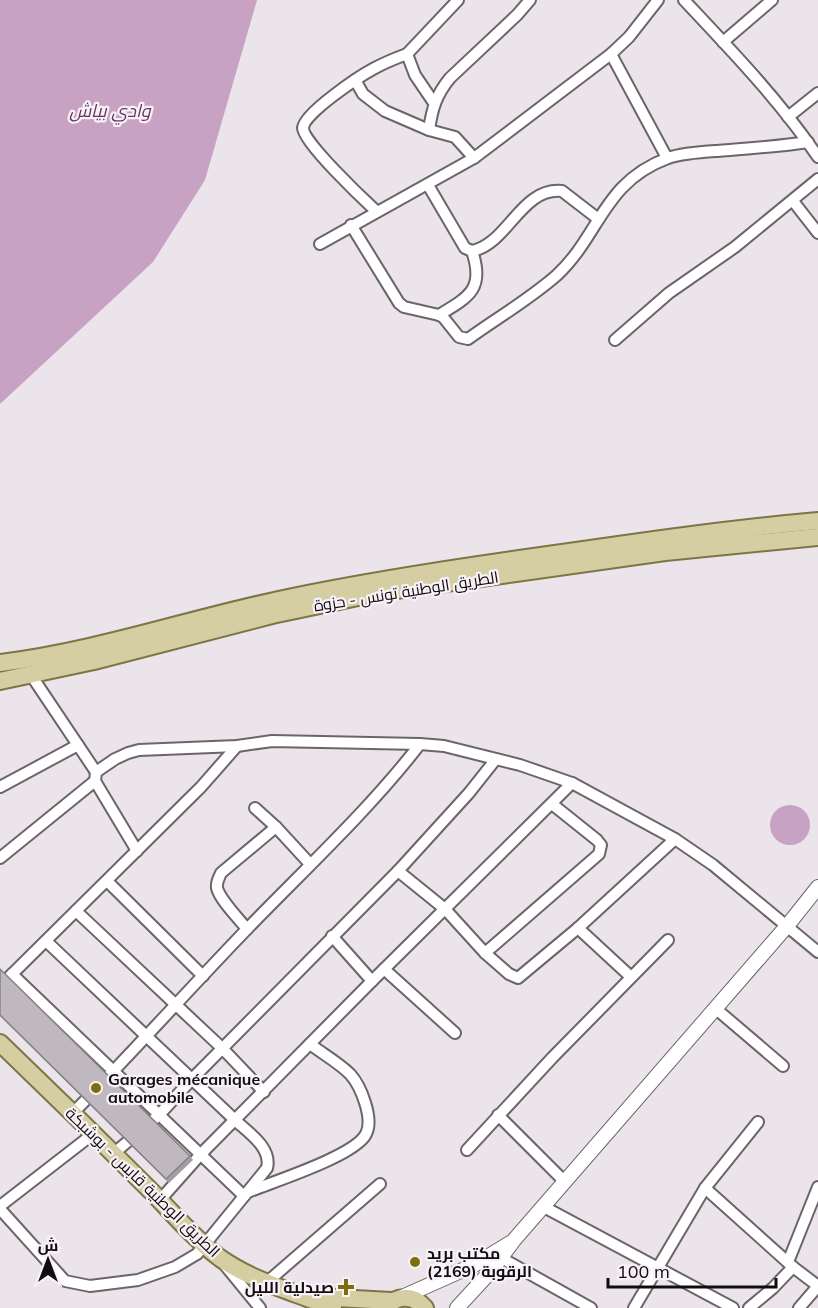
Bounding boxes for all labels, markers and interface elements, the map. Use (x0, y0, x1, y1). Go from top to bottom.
water label: وادي بياش (69, 99, 152, 125)
street label: الطريق الوطنية تونس - حزوة (312, 567, 500, 616)
place label: Garages mécanique automobile (108, 1069, 260, 1107)
marker: Garages mécanique automobile (89, 1081, 103, 1095)
street label: الطريق الوطنية قابس - بوشبكة (61, 1103, 225, 1262)
north arrow (18, 1230, 78, 1290)
text: ش (38, 1235, 58, 1255)
place label: مكتب بريد الرقوبة (2169) (427, 1243, 532, 1281)
scale bar (608, 1251, 776, 1289)
marker: مكتب بريد الرقوبة (2169) (408, 1255, 422, 1269)
text: 100 m (617, 1260, 670, 1283)
place label: صيدلية الليل (245, 1277, 334, 1297)
marker: صيدلية الليل (339, 1280, 353, 1294)

